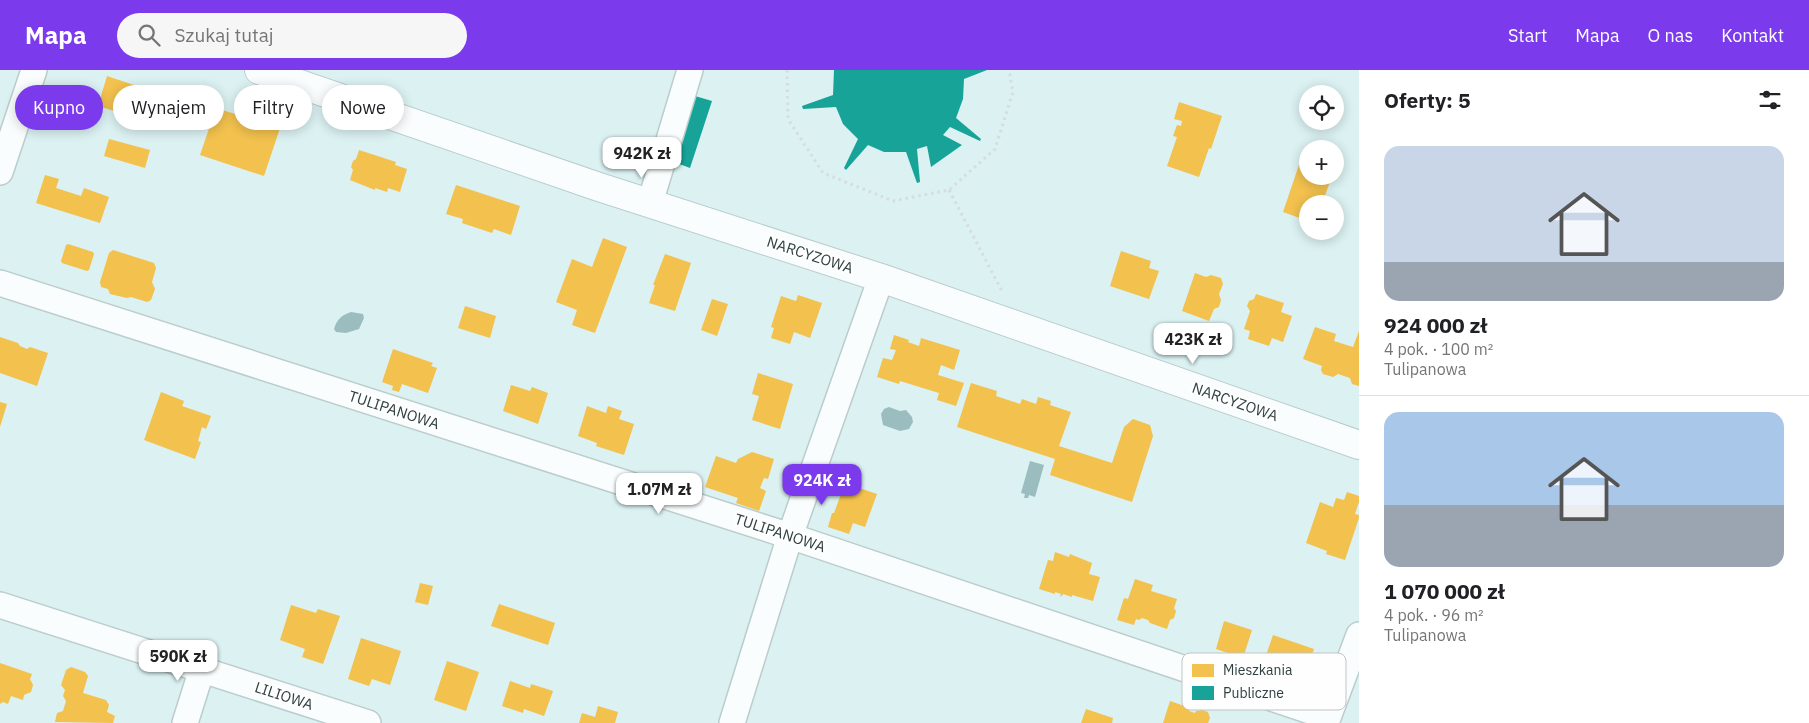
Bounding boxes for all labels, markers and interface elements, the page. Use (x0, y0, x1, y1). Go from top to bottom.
search box (117, 13, 467, 58)
text: Mapa (25, 19, 87, 51)
icon: search (135, 21, 163, 49)
text: Szukaj tutaj (175, 23, 274, 47)
text: Start (1508, 24, 1547, 47)
text: Mapa (1575, 24, 1620, 47)
text: O nas (1648, 24, 1693, 47)
text: Kontakt (1721, 24, 1784, 47)
chip: Kupno (15, 85, 103, 130)
chip: Wynajem (113, 85, 224, 130)
chip: Filtry (234, 85, 312, 130)
chip: Nowe (322, 85, 404, 130)
map controls (1299, 85, 1344, 240)
button: locate (1299, 85, 1344, 130)
text: Oferty: 5 (1384, 86, 1471, 114)
icon: filters (1756, 86, 1784, 114)
pin: 942K zł (596, 136, 688, 179)
button: + (1299, 140, 1344, 185)
text: 942K zł (613, 143, 671, 163)
icon: home (1539, 179, 1629, 269)
button: − (1299, 195, 1344, 240)
street label: NARCYZOWA (765, 232, 856, 278)
text: 924 000 zł (1384, 311, 1487, 339)
pin: 423K zł (1147, 322, 1239, 365)
text: 423K zł (1164, 329, 1222, 349)
text: 4 pok. · 100 m² (1384, 339, 1493, 359)
text: Tulipanowa (1384, 359, 1466, 379)
street label: NARCYZOWA (1190, 378, 1281, 425)
street label: TULIPANOWA (346, 386, 442, 433)
icon: home (1539, 444, 1629, 534)
pin: 924K zł (776, 464, 868, 506)
text: 924K zł (793, 470, 851, 490)
pin: 1.07M zł (607, 472, 711, 515)
text: 1.07M zł (627, 479, 691, 499)
street label: TULIPANOWA (732, 509, 828, 556)
text: 1 070 000 zł (1384, 577, 1505, 605)
text: 4 pok. · 96 m² (1384, 605, 1484, 625)
text: Tulipanowa (1384, 625, 1466, 645)
pin: 590K zł (132, 640, 224, 682)
text: 590K zł (149, 646, 207, 666)
legend (1182, 653, 1346, 710)
text: Mieszkania (1223, 661, 1293, 679)
street label: LILIOWA (252, 677, 316, 714)
text: Publiczne (1223, 684, 1284, 702)

